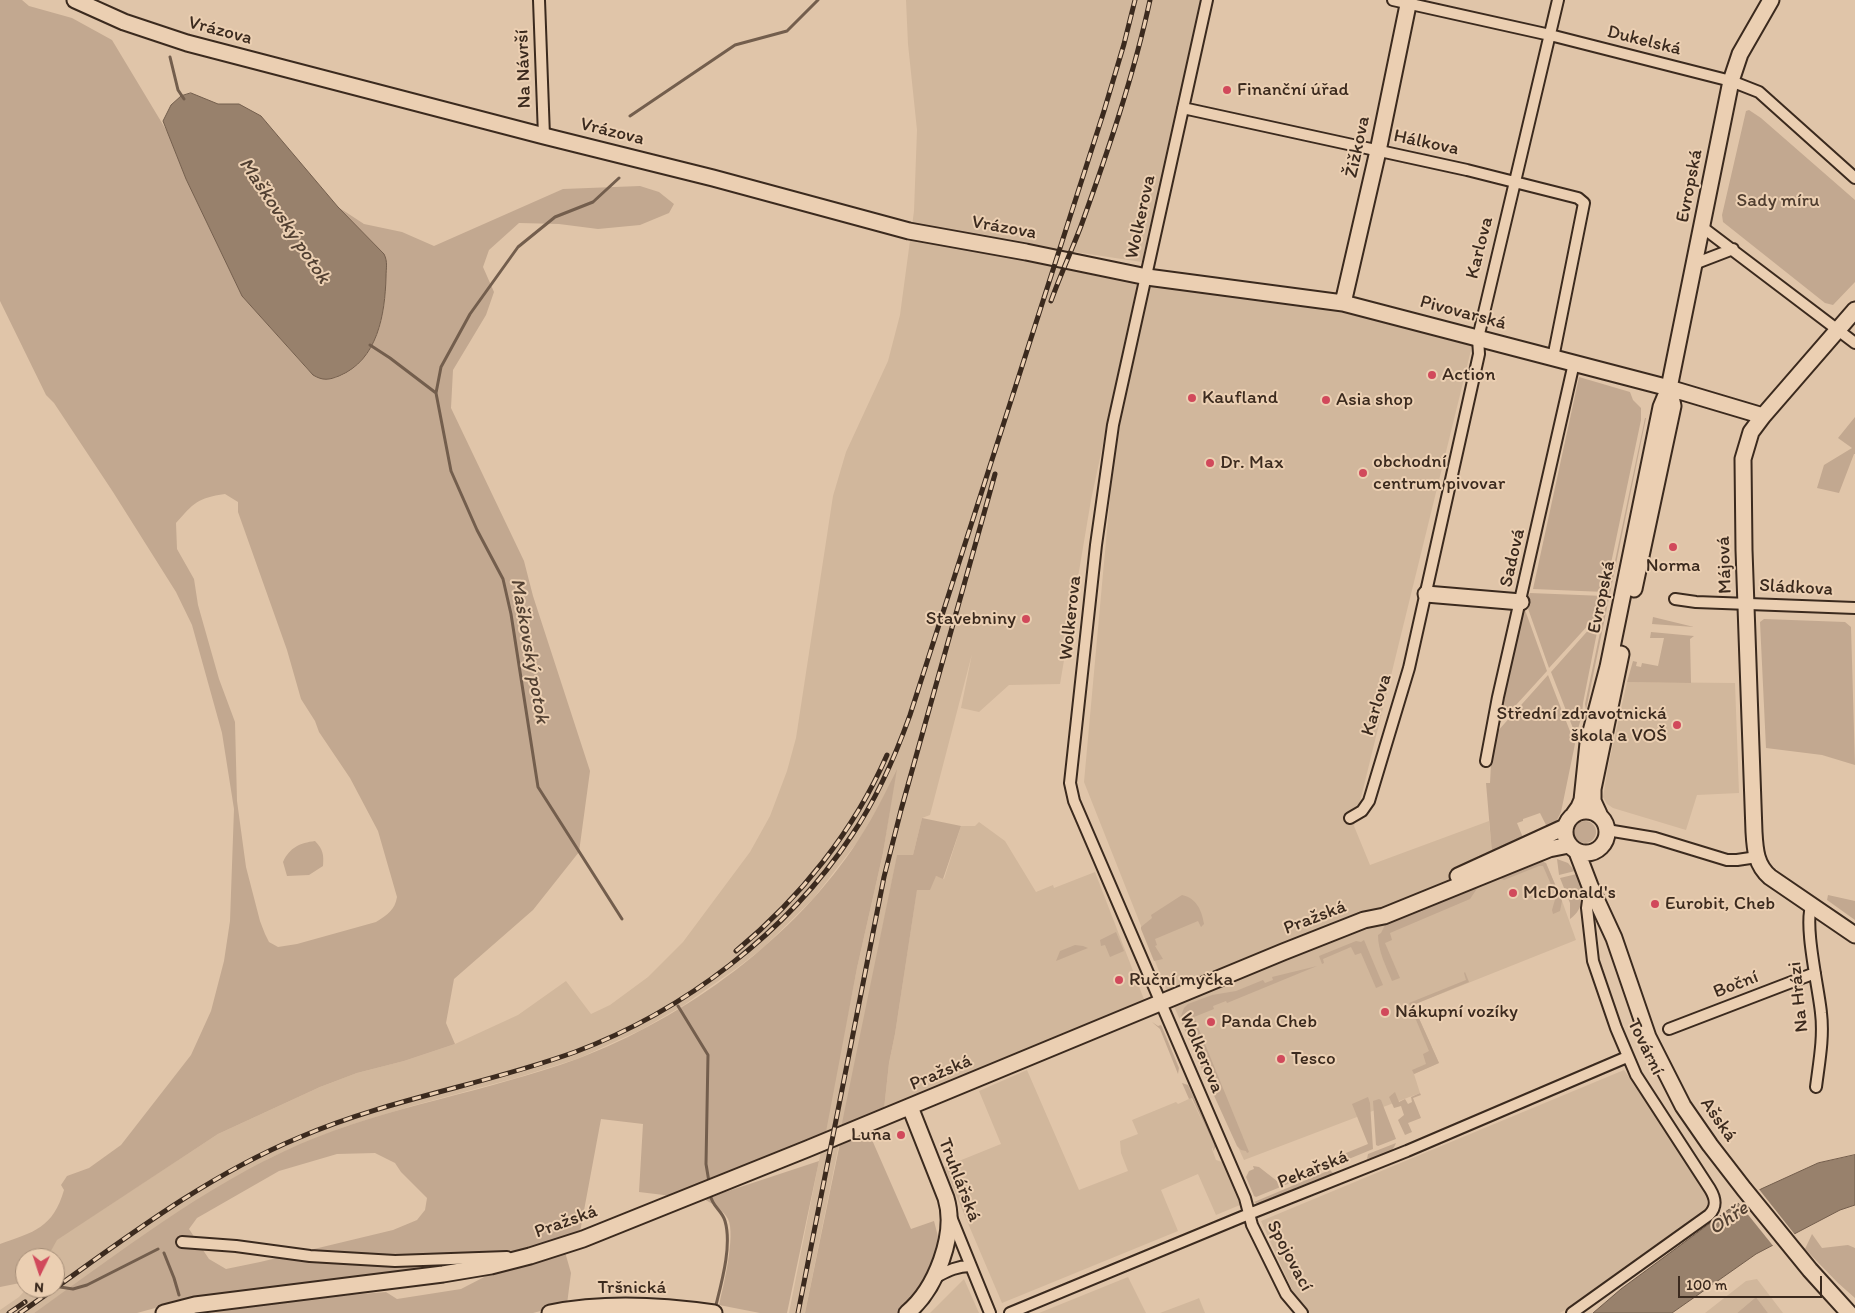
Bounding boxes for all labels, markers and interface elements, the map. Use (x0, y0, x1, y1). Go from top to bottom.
street label: Vrázova (186, 12, 254, 50)
street label: Dukelská (1605, 21, 1683, 61)
street label: Na Návrší (511, 29, 537, 109)
place label: Finanční úřad (1237, 79, 1349, 101)
marker: Finanční úřad (1221, 84, 1233, 96)
street label: Vrázova (578, 113, 646, 151)
street label: Žižkova (1340, 114, 1376, 180)
street label: Hálkova (1391, 125, 1461, 161)
street label: Evropská (1672, 147, 1708, 225)
water label: Maškovský potok (233, 153, 335, 289)
street label: Wolkerova (1121, 173, 1161, 261)
park label: Sady míru (1737, 190, 1819, 212)
street label: Vrázova (970, 211, 1038, 245)
street label: Karlova (1461, 215, 1499, 281)
street label: Pivovarská (1417, 291, 1509, 335)
place label: Action (1442, 364, 1495, 386)
marker: Action (1426, 369, 1438, 381)
place label: Kaufland (1202, 387, 1278, 409)
place label: Asia shop (1336, 389, 1413, 411)
marker: Kaufland (1186, 392, 1198, 404)
marker: Asia shop (1320, 394, 1332, 406)
place label: obchodní centrum pivovar (1373, 451, 1505, 495)
place label: Dr. Max (1220, 452, 1283, 474)
marker: Dr. Max (1204, 457, 1216, 469)
marker: obchodní centrum pivovar (1357, 467, 1369, 479)
street label: Sadová (1495, 526, 1531, 590)
street label: Májová (1713, 536, 1737, 594)
marker: Norma (1667, 541, 1679, 553)
place label: Norma (1646, 555, 1700, 577)
street label: Evropská (1583, 558, 1621, 636)
street label: Wolkerova (1055, 574, 1087, 662)
street label: Sládkova (1759, 575, 1833, 601)
water label: Maškovský potok (504, 577, 554, 725)
place label: Stavebniny (926, 608, 1016, 630)
marker: Stavebniny (1020, 613, 1032, 625)
street label: Karlova (1357, 671, 1397, 739)
place label: Střední zdravotnická škola a VOŠ (1497, 703, 1667, 747)
marker: Střední zdravotnická škola a VOŠ (1671, 719, 1683, 731)
place label: McDonald's (1523, 882, 1616, 904)
marker: McDonald's (1507, 887, 1519, 899)
place label: Eurobit, Cheb (1665, 893, 1775, 915)
street label: Pražská (1280, 896, 1350, 940)
marker: Eurobit, Cheb (1649, 898, 1661, 910)
street label: Na Hrázi (1784, 960, 1814, 1034)
street label: Boční (1710, 966, 1762, 1004)
place label: Ruční myčka (1129, 969, 1233, 991)
marker: Ruční myčka (1113, 974, 1125, 986)
place label: Nákupní vozíky (1395, 1001, 1518, 1023)
marker: Nákupní vozíky (1379, 1006, 1391, 1018)
street label: Wolkerova (1174, 1009, 1228, 1097)
place label: Panda Cheb (1221, 1011, 1317, 1033)
street label: Tovární (1622, 1015, 1668, 1079)
marker: Panda Cheb (1205, 1016, 1217, 1028)
place label: Tesco (1291, 1048, 1336, 1070)
street label: Pražská (906, 1050, 976, 1096)
marker: Tesco (1275, 1053, 1287, 1065)
street label: Ašská (1695, 1094, 1741, 1146)
place label: Luna (851, 1124, 891, 1146)
marker: Luna (895, 1129, 907, 1141)
street label: Truhlářská (933, 1135, 985, 1225)
street label: Pekařská (1274, 1146, 1352, 1194)
water label: Ohře (1705, 1197, 1753, 1241)
street label: Pražská (531, 1200, 601, 1244)
street label: Spojovací (1261, 1217, 1317, 1295)
north arrow (15, 1248, 65, 1298)
scale bar (1680, 1266, 1824, 1298)
text: 100 m (1686, 1276, 1727, 1294)
street label: Tršnická (598, 1277, 666, 1299)
text: N (34, 1279, 44, 1296)

